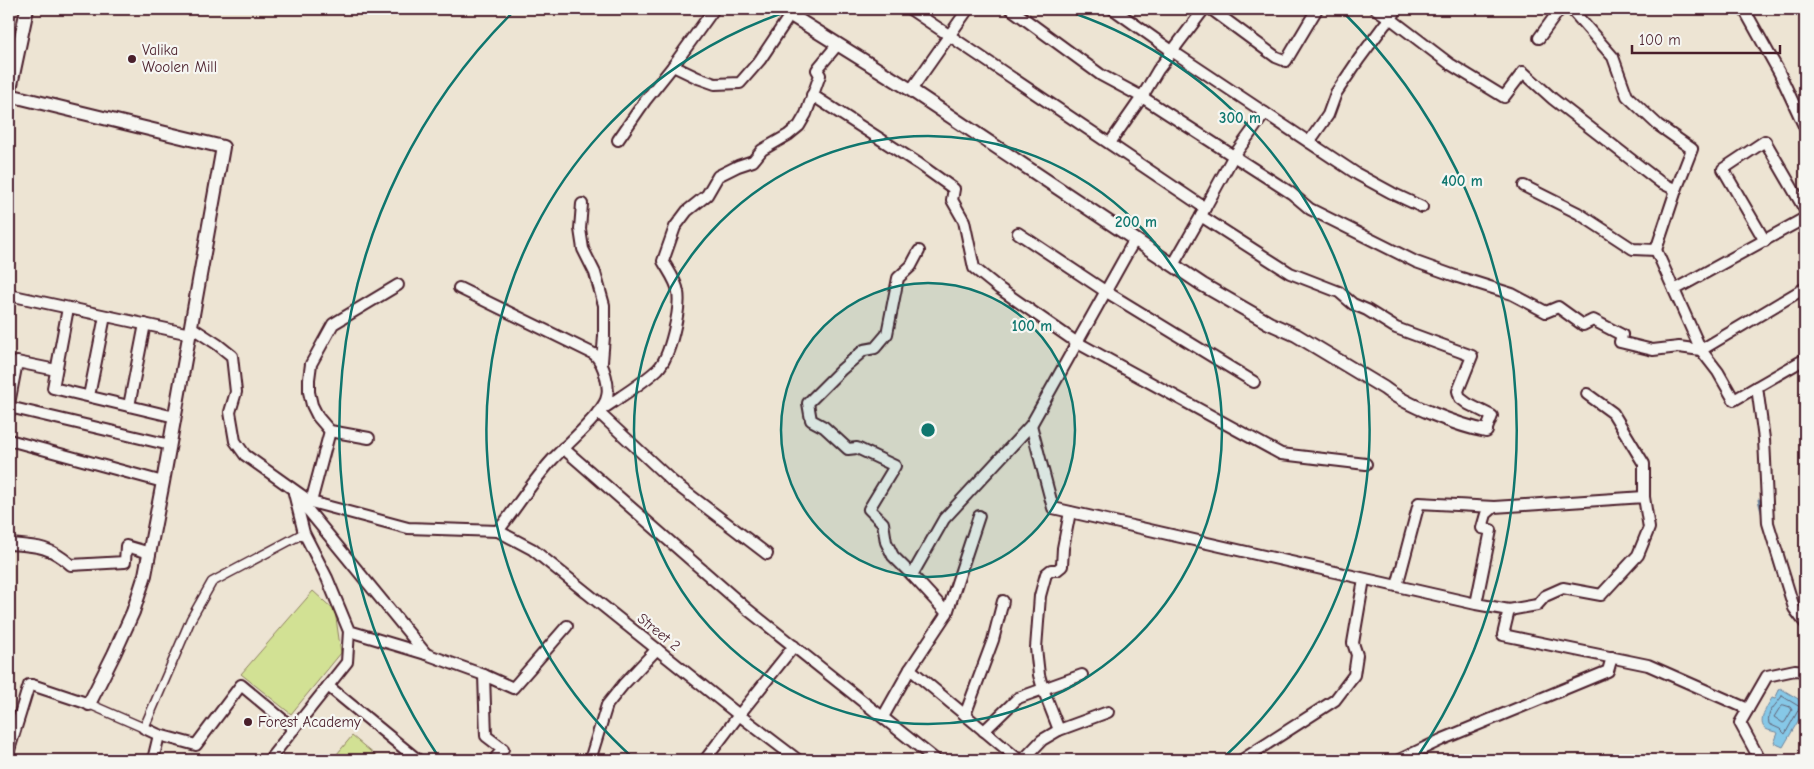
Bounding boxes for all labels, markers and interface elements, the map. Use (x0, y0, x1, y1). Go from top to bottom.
scale bar (1632, 22, 1779, 54)
text: 100 m (1639, 31, 1681, 49)
place label: Valika Woolen Mill (142, 41, 217, 76)
marker: Valika Woolen Mill (126, 53, 138, 65)
text: 300 m (1219, 109, 1261, 127)
text: 400 m (1441, 172, 1483, 190)
text: 200 m (1115, 213, 1157, 231)
text: 100 m (1012, 317, 1052, 335)
centre of rings (919, 421, 937, 439)
street label: Street 2 (634, 609, 684, 655)
place label: Forest Academy (258, 713, 361, 731)
marker: Forest Academy (242, 716, 254, 728)

